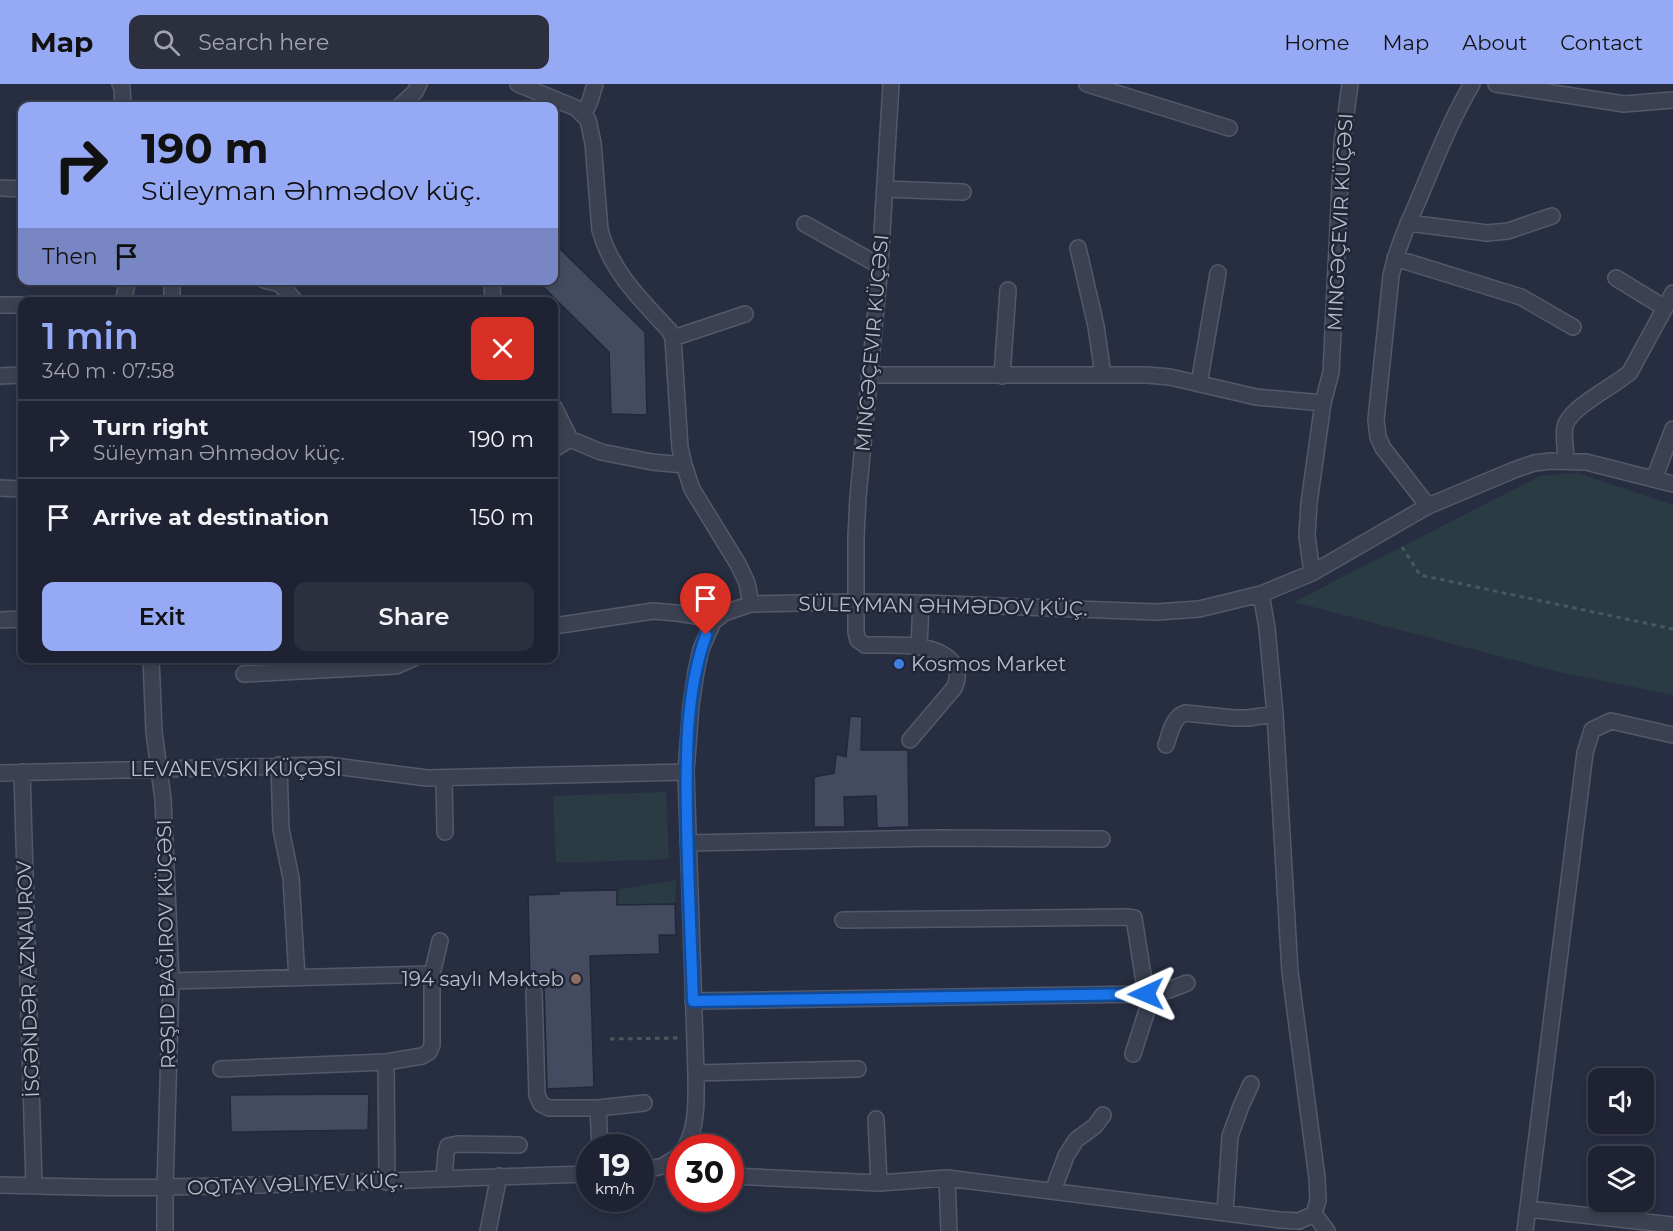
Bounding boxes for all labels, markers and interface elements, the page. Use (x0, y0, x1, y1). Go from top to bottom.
search box (129, 15, 549, 69)
text: Map (30, 25, 93, 59)
icon: search (150, 26, 183, 59)
text: Search here (198, 29, 329, 56)
text: Home (1284, 30, 1349, 55)
text: Map (1382, 30, 1429, 55)
text: About (1462, 30, 1527, 55)
text: Contact (1560, 30, 1643, 55)
street label: MINGƏÇEVIR KÜÇƏSI (1322, 113, 1358, 331)
text: 190 m (141, 122, 269, 174)
icon: right (42, 126, 120, 204)
text: Süleyman Əhmədov küç. (141, 174, 481, 207)
street label: MINGƏÇEVIR KÜÇƏSI (851, 233, 893, 453)
icon: arrive (110, 240, 143, 273)
text: Then (42, 243, 98, 270)
text: 1 min (42, 314, 139, 358)
button: close (471, 317, 534, 380)
text: 340 m · 07:58 (42, 359, 175, 383)
text: Turn right (93, 414, 208, 441)
icon: right (42, 423, 75, 456)
text: 190 m (469, 426, 534, 453)
text: Süleyman Əhmədov küç. (93, 441, 345, 465)
icon: arrive (42, 501, 75, 534)
text: Arrive at destination (93, 504, 329, 531)
text: 150 m (470, 504, 534, 531)
pin (680, 573, 731, 635)
button: Exit (42, 582, 282, 651)
button: Share (294, 582, 534, 651)
icon: arrive (689, 582, 722, 615)
street label: SÜLEYMAN ƏHMƏDOV KÜÇ. (798, 591, 1088, 621)
place label: Kosmos Market (911, 652, 1066, 676)
marker: Kosmos Market (892, 657, 906, 671)
street label: LEVANEVSKI KÜÇƏSI (130, 757, 342, 781)
street label: RƏŞID BAĞIROV KÜÇƏSI (152, 819, 180, 1069)
street label: İSGƏNDƏR AZNAUROV (12, 860, 44, 1098)
position arrow (1114, 962, 1178, 1026)
place label: 194 saylı Məktəb (402, 967, 564, 991)
marker: 194 saylı Məktəb (569, 972, 583, 986)
map controls (1588, 1068, 1654, 1212)
button: sound (1588, 1068, 1654, 1134)
speed limit sign: 30 (666, 1134, 744, 1212)
button: layers (1588, 1146, 1654, 1212)
text: 19 (600, 1147, 630, 1184)
street label: OQTAY VƏLIYEV KÜÇ. (187, 1168, 403, 1200)
text: km/h (595, 1179, 635, 1198)

